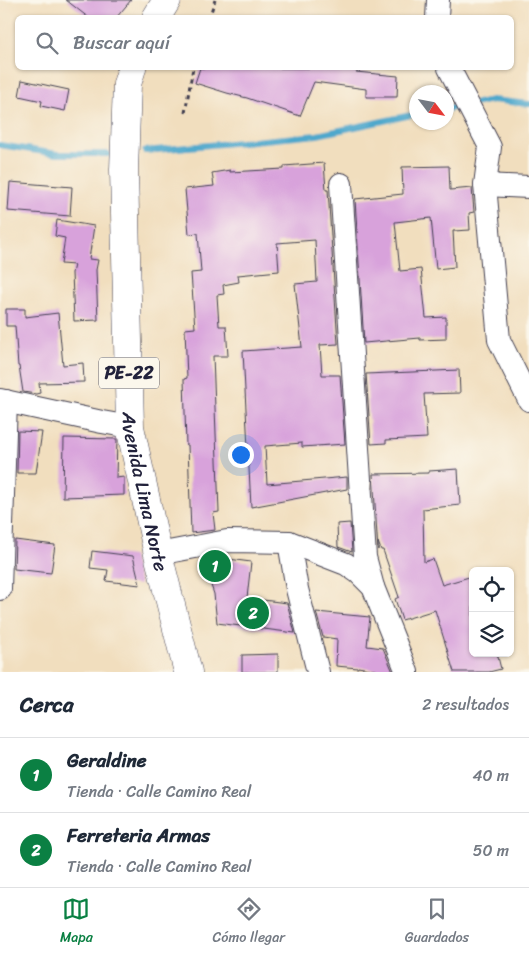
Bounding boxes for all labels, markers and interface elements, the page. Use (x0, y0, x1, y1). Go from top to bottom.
search box (15, 15, 514, 70)
text: Buscar aquí (73, 26, 170, 59)
icon: search (33, 29, 61, 57)
north arrow (409, 85, 454, 130)
road number: PE-22 (99, 358, 159, 388)
street label: Avenida Lima Norte (113, 411, 178, 575)
your location (228, 442, 254, 468)
pin: 1 (199, 547, 231, 585)
map controls (469, 567, 514, 657)
button: locate (469, 567, 514, 612)
pin: 2 (237, 594, 269, 632)
button: layers (469, 612, 514, 657)
text: Cerca (20, 686, 74, 724)
text: 2 resultados (422, 690, 509, 719)
text: Geraldine (67, 744, 147, 777)
text: 1 (33, 761, 39, 790)
text: 40 m (472, 761, 509, 790)
text: Tienda · Calle Camino Real (67, 777, 251, 806)
text: Ferreteria Armas (67, 819, 210, 852)
text: 2 (31, 836, 41, 865)
text: 50 m (473, 836, 509, 865)
text: Tienda · Calle Camino Real (67, 852, 251, 881)
tab: Mapa (60, 895, 93, 950)
tab: Cómo llegar (213, 895, 285, 950)
tab: Guardados (405, 895, 469, 950)

